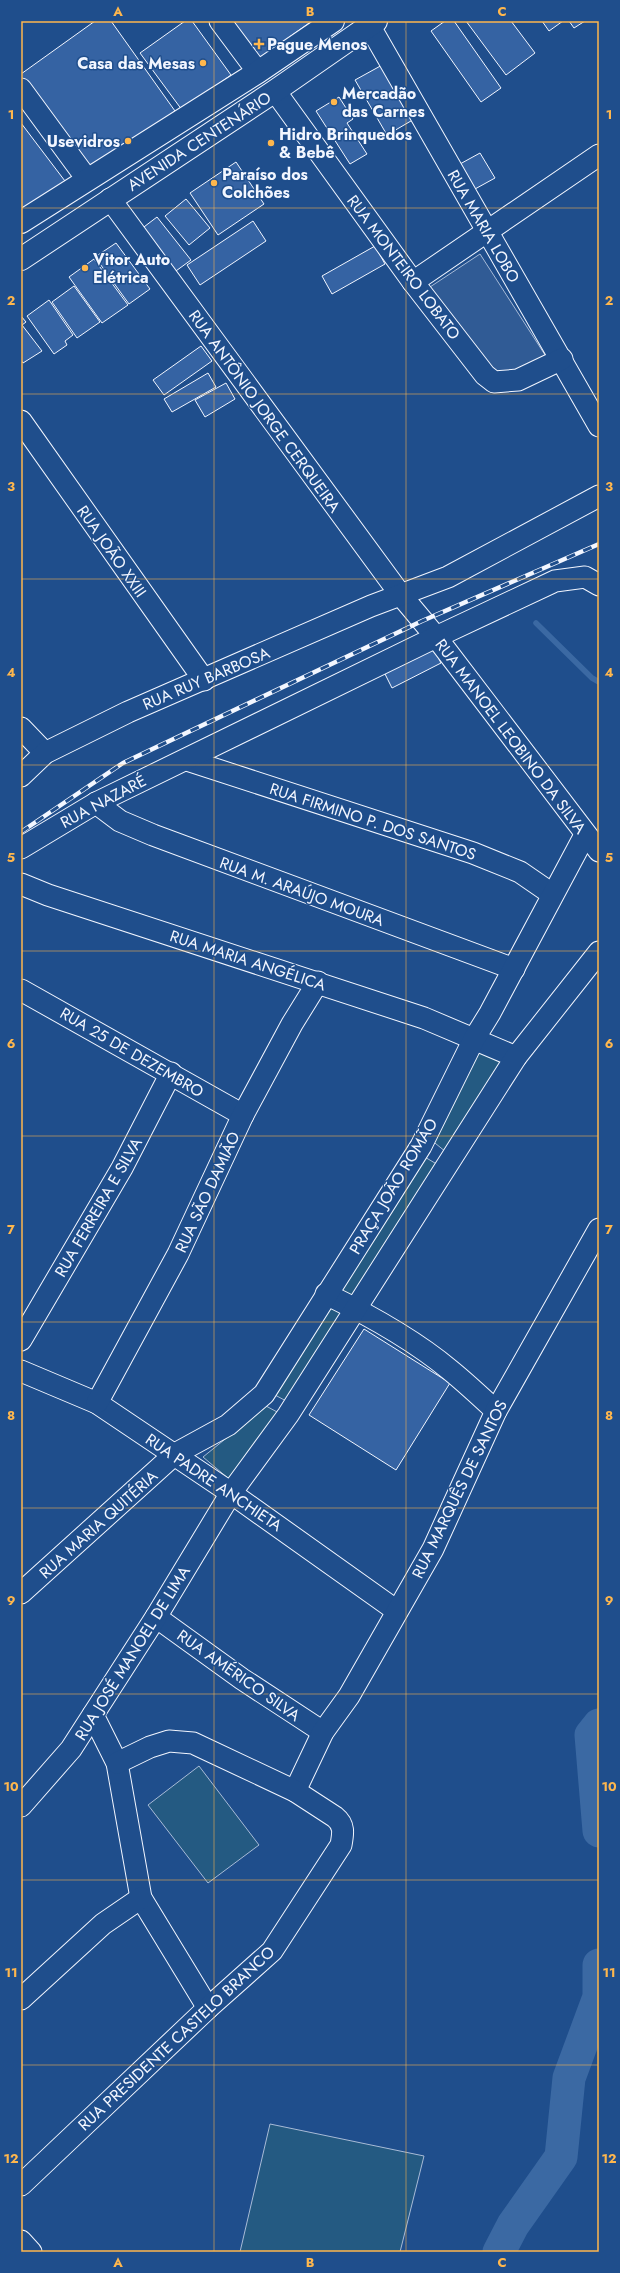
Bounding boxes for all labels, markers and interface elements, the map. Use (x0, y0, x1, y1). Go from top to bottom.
text: A (112, 2, 123, 21)
text: B (306, 2, 315, 21)
text: C (497, 2, 507, 21)
place label: Pague Menos (267, 33, 367, 56)
marker: Pague Menos (254, 39, 264, 49)
place label: Casa das Mesas (77, 52, 195, 75)
marker: Casa das Mesas (198, 58, 208, 68)
place label: Mercadão das Carnes (342, 82, 425, 123)
street label: AVENIDA CENTENÁRIO (123, 86, 276, 197)
marker: Mercadão das Carnes (329, 97, 339, 107)
text: 1 (8, 105, 14, 124)
text: 1 (606, 105, 612, 124)
place label: Hidro Brinquedos & Bebê (279, 123, 412, 164)
place label: Usevidros (47, 130, 120, 153)
marker: Usevidros (123, 136, 133, 146)
marker: Hidro Brinquedos & Bebê (266, 138, 276, 148)
place label: Paraíso dos Colchões (222, 163, 308, 204)
street label: RUA MARIA LOBO (442, 165, 525, 287)
marker: Paraíso dos Colchões (209, 178, 219, 188)
street label: RUA MONTEIRO LOBATO (342, 190, 466, 344)
place label: Vitor Auto Elétrica (92, 248, 170, 289)
marker: Vitor Auto Elétrica (80, 263, 90, 273)
text: 2 (7, 291, 15, 310)
text: 2 (605, 291, 613, 310)
street label: RUA ANTÔNIO JORGE CERQUEIRA (183, 305, 346, 518)
text: 3 (7, 477, 15, 496)
text: 3 (605, 477, 613, 496)
street label: RUA JOÃO XXIII (71, 501, 152, 602)
street label: RUA MANOEL LEOBINO DA SILVA (430, 634, 592, 839)
street label: RUA RUY BARBOSA (139, 641, 274, 716)
text: 4 (6, 663, 16, 682)
text: 4 (604, 663, 614, 682)
street label: RUA NAZARÉ (56, 769, 150, 834)
street label: RUA FIRMINO P. DOS SANTOS (267, 777, 479, 866)
text: 5 (7, 848, 15, 867)
text: 5 (605, 848, 613, 867)
street label: RUA M. ARAÚJO MOURA (216, 851, 388, 932)
street label: RUA MARIA ANGÉLICA (167, 924, 329, 997)
street label: RUA 25 DE DEZEMBRO (56, 1002, 208, 1103)
text: 6 (7, 1034, 16, 1053)
text: 6 (605, 1034, 614, 1053)
street label: PRAÇA JOÃO ROMÃO (344, 1114, 443, 1259)
street label: RUA SÃO DAMIÃO (169, 1128, 246, 1257)
street label: RUA FERREIRA E SILVA (49, 1133, 148, 1281)
text: 7 (7, 1220, 15, 1239)
text: 7 (605, 1220, 613, 1239)
street label: RUA MARQUÊS DE SANTOS (406, 1396, 513, 1582)
text: 8 (7, 1406, 15, 1425)
text: 8 (605, 1406, 613, 1425)
street label: RUA PADRE ANCHIETA (141, 1428, 287, 1537)
street label: RUA MARIA QUITÉRIA (34, 1465, 163, 1584)
street label: RUA JOSÉ MANOEL DE LIMA (69, 1561, 196, 1745)
text: 9 (7, 1591, 16, 1610)
text: 9 (605, 1591, 614, 1610)
street label: RUA AMÉRICO SILVA (172, 1624, 305, 1727)
text: 10 (3, 1777, 19, 1796)
text: 10 (601, 1777, 617, 1796)
street label: RUA PRESIDENTE CASTELO BRANCO (73, 1941, 280, 2136)
text: 11 (4, 1963, 18, 1982)
text: 11 (602, 1963, 616, 1982)
text: 12 (3, 2149, 19, 2168)
text: 12 (601, 2149, 617, 2168)
text: A (112, 2253, 123, 2272)
text: B (306, 2253, 315, 2272)
text: C (497, 2253, 507, 2272)

